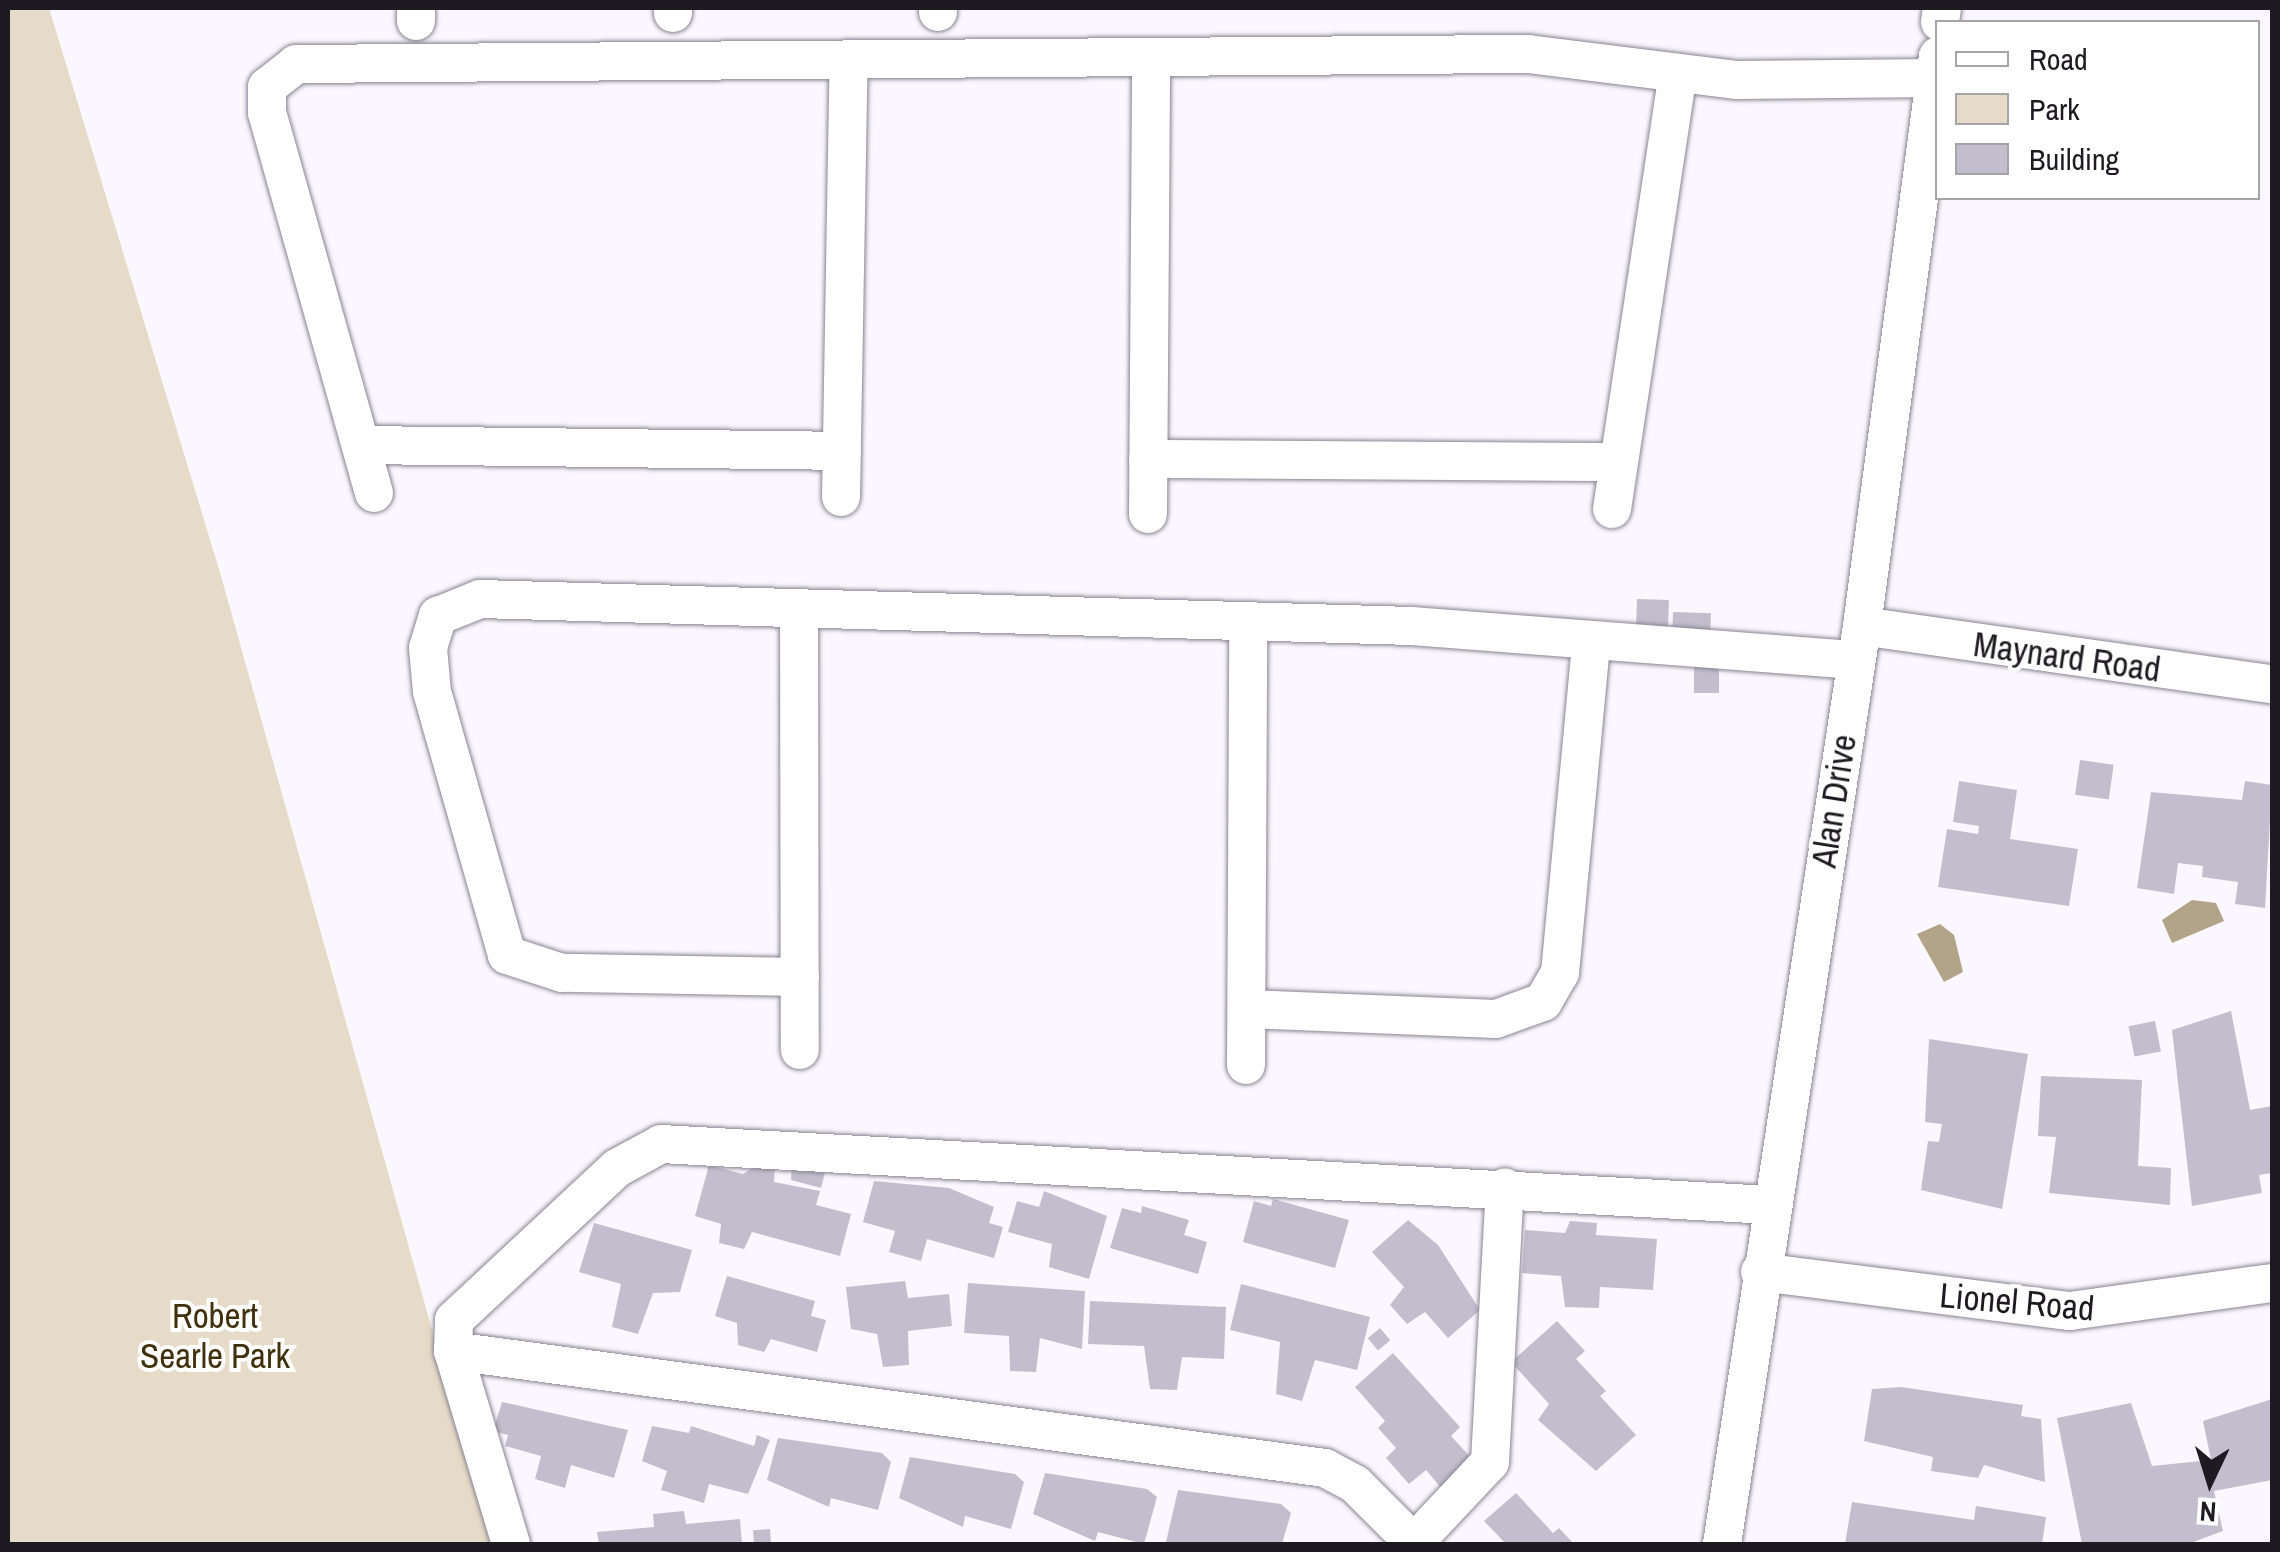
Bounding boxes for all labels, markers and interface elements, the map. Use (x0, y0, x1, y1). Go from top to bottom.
legend (1935, 20, 2260, 200)
text: Road (2029, 39, 2088, 79)
text: Park (2029, 89, 2080, 129)
text: Building (2029, 139, 2119, 179)
street label: Maynard Road (1971, 623, 2163, 691)
street label: Alan Drive (1803, 732, 1865, 870)
street label: Lionel Road (1938, 1274, 2096, 1330)
park label: Robert Searle Park (140, 1295, 290, 1377)
north arrow (2160, 1432, 2260, 1532)
text: N (2198, 1492, 2218, 1531)

